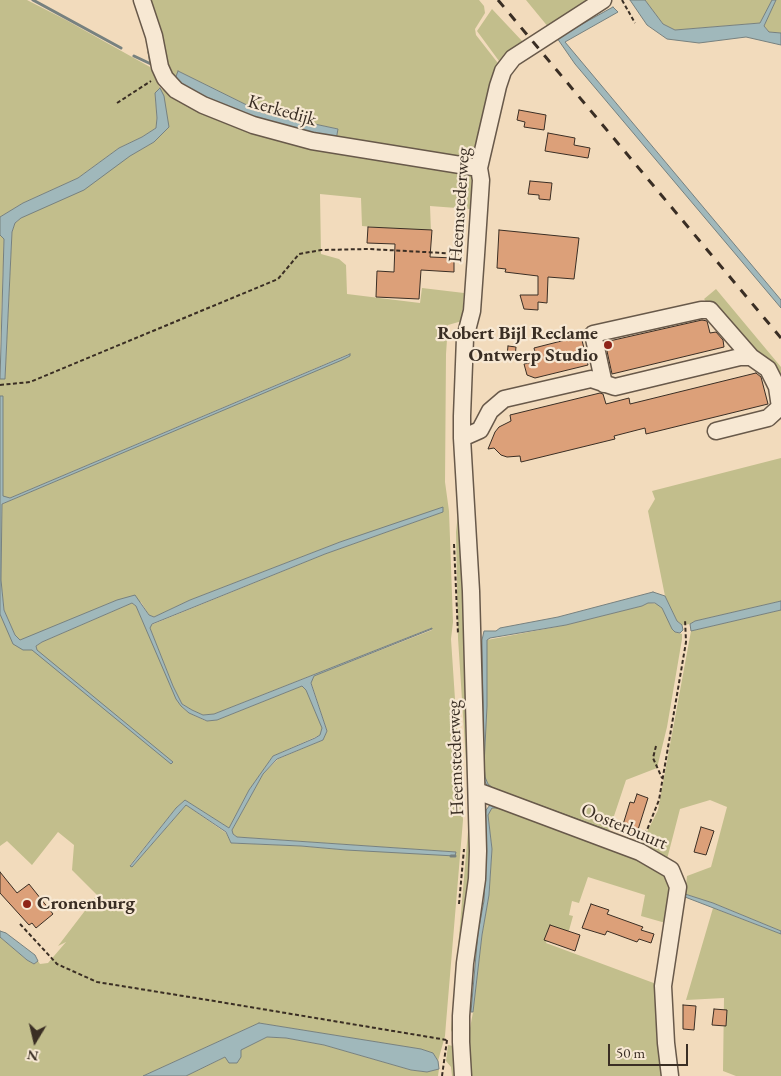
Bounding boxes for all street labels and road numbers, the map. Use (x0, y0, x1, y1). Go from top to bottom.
street label: Kerkedijk (245, 90, 319, 132)
street label: Heemstederweg (445, 146, 475, 264)
street label: Heemstederweg (443, 700, 469, 816)
street label: Oosterbuurt (577, 799, 671, 855)

